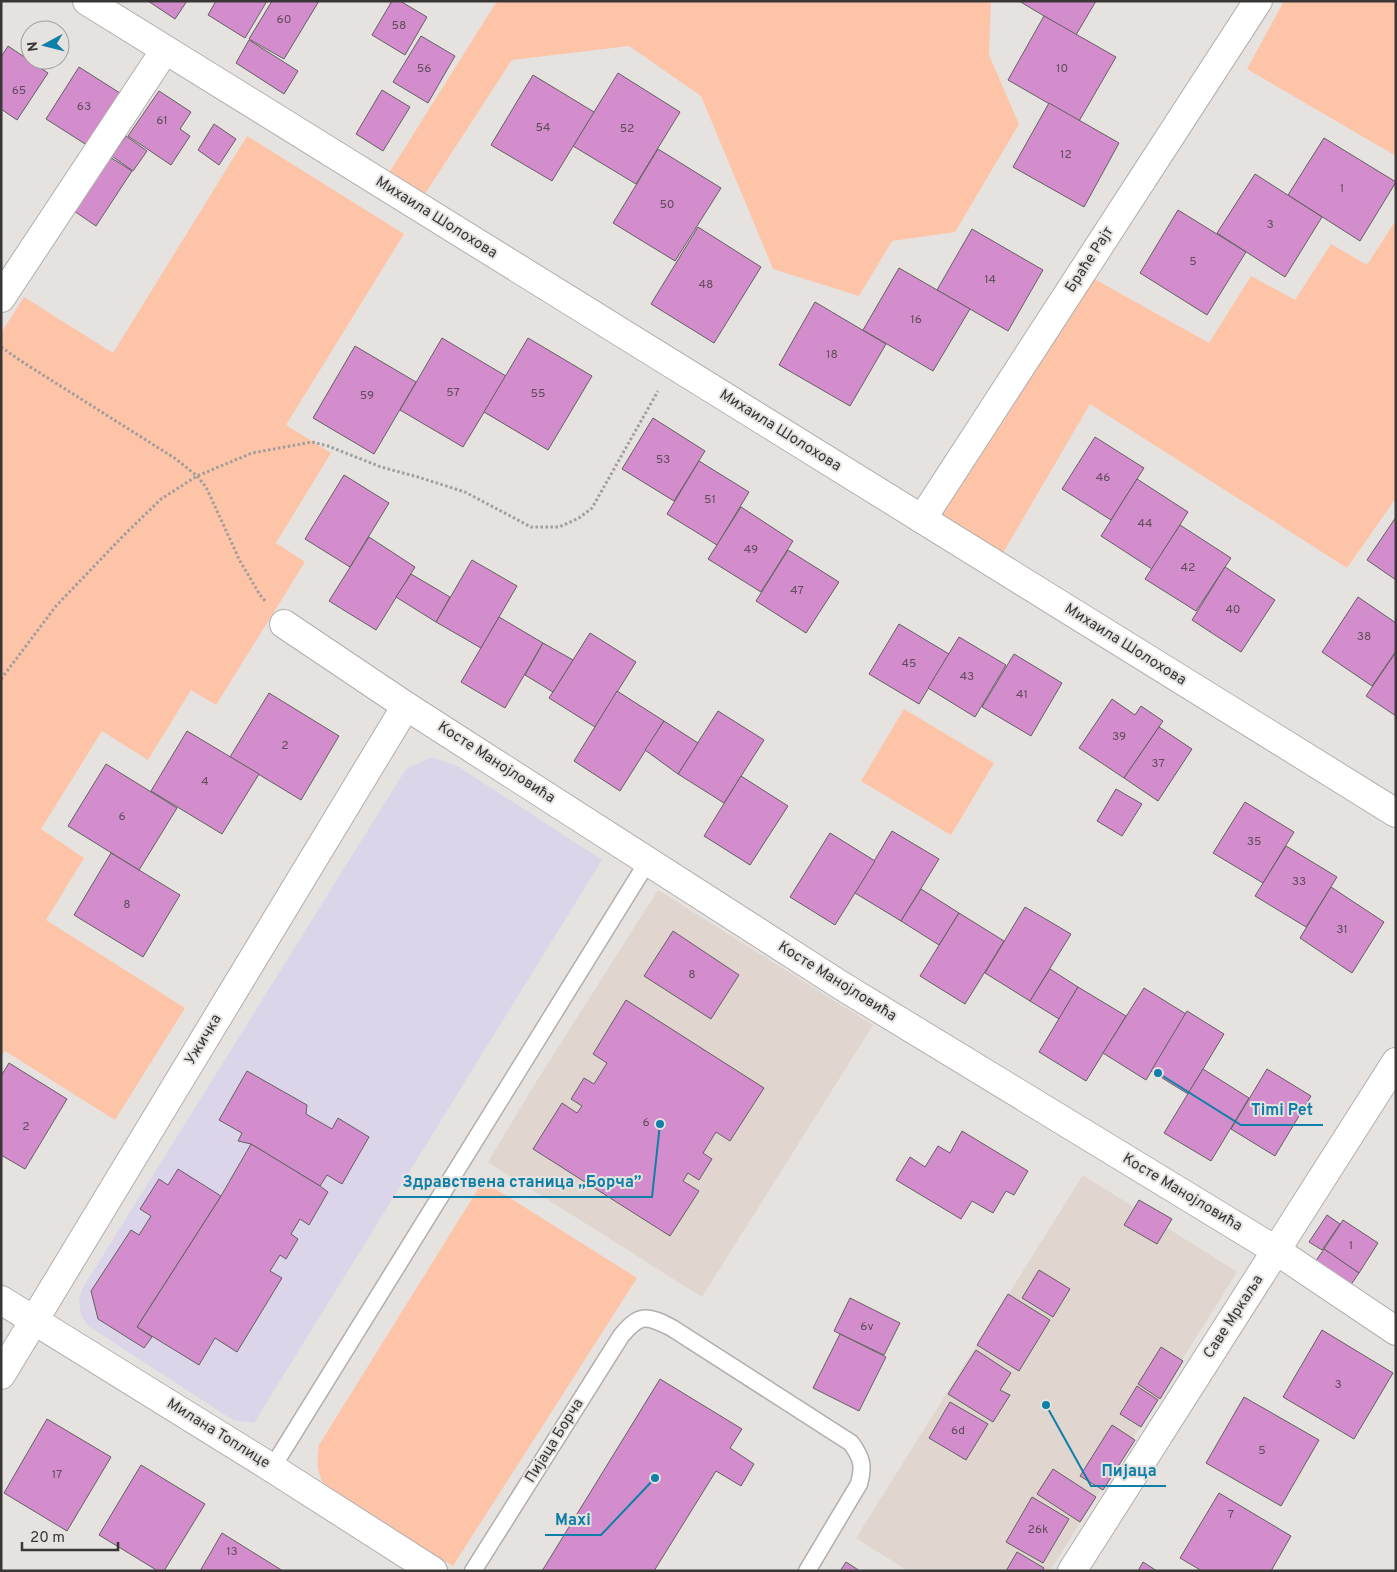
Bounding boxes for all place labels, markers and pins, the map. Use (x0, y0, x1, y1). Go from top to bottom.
callout: Timi Pet (1241, 1094, 1323, 1125)
callout: Здравствена станица „Борча” (393, 1166, 652, 1197)
callout: Пијаца (1091, 1455, 1166, 1486)
callout: Maxi (545, 1504, 601, 1535)

